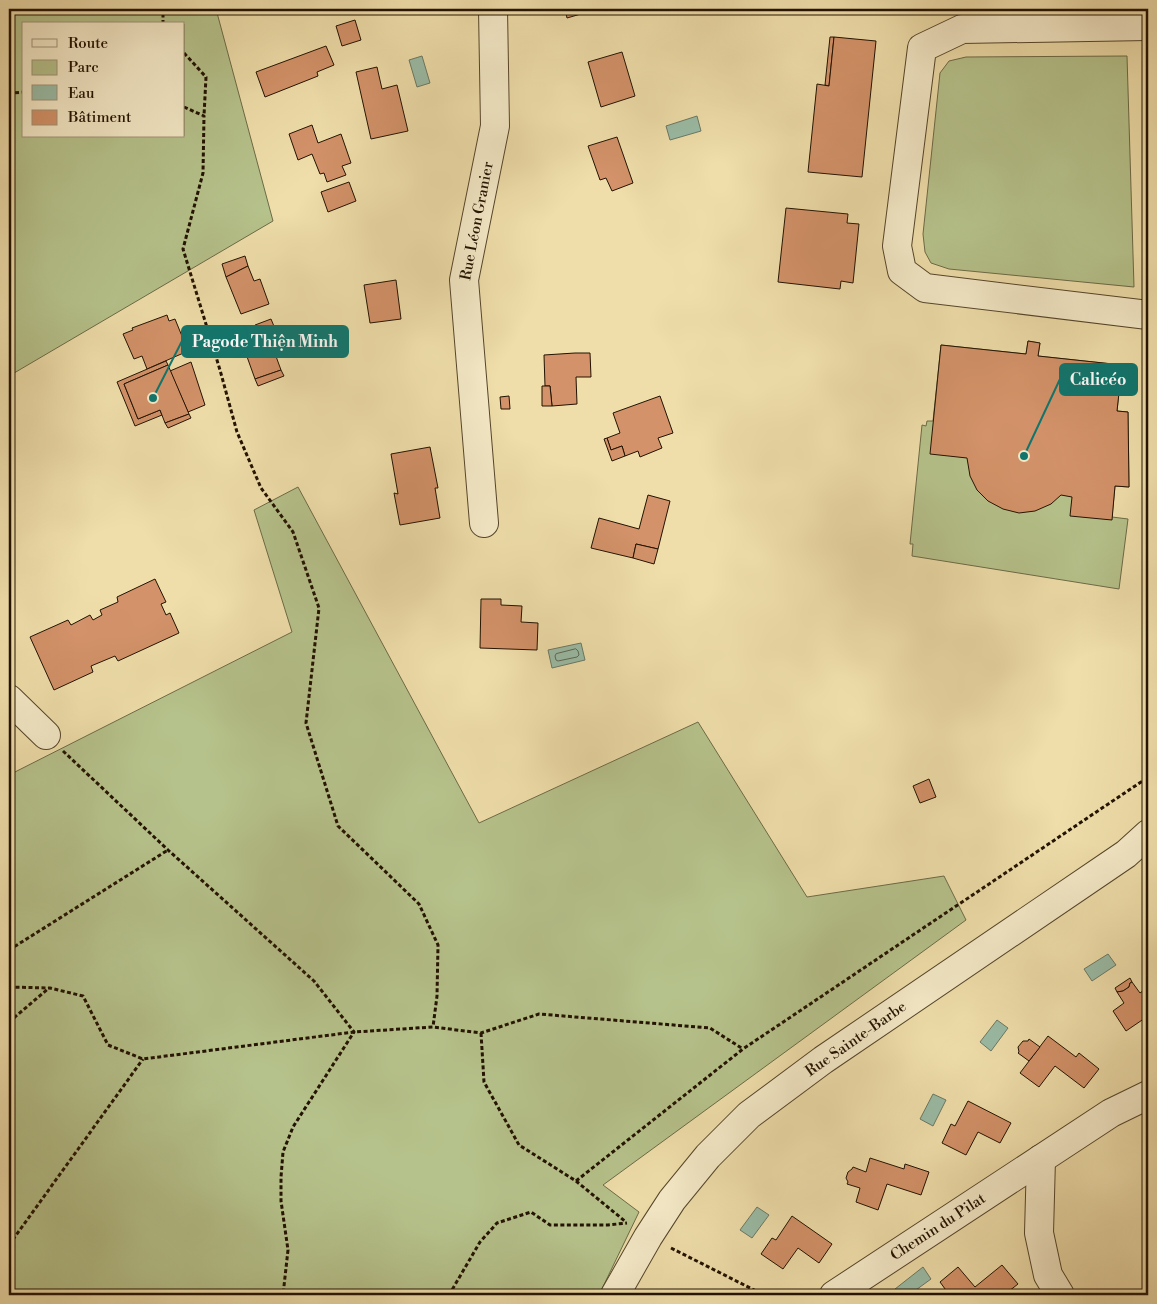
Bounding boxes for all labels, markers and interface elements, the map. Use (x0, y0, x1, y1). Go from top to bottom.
legend (22, 22, 185, 138)
text: Route (68, 34, 108, 53)
text: Parc (68, 58, 99, 77)
text: Eau (68, 84, 95, 103)
text: Bâtiment (67, 108, 132, 127)
street label: Rue Léon Granier (456, 160, 498, 282)
callout: Pagode Thiện Minh (182, 326, 348, 357)
text: Pagode Thiện Minh (192, 332, 338, 352)
callout: Calicéo (1060, 364, 1137, 395)
text: Calicéo (1070, 370, 1126, 390)
street label: Rue Sainte-Barbe (802, 997, 910, 1081)
street label: Chemin du Pilat (887, 1189, 990, 1265)

